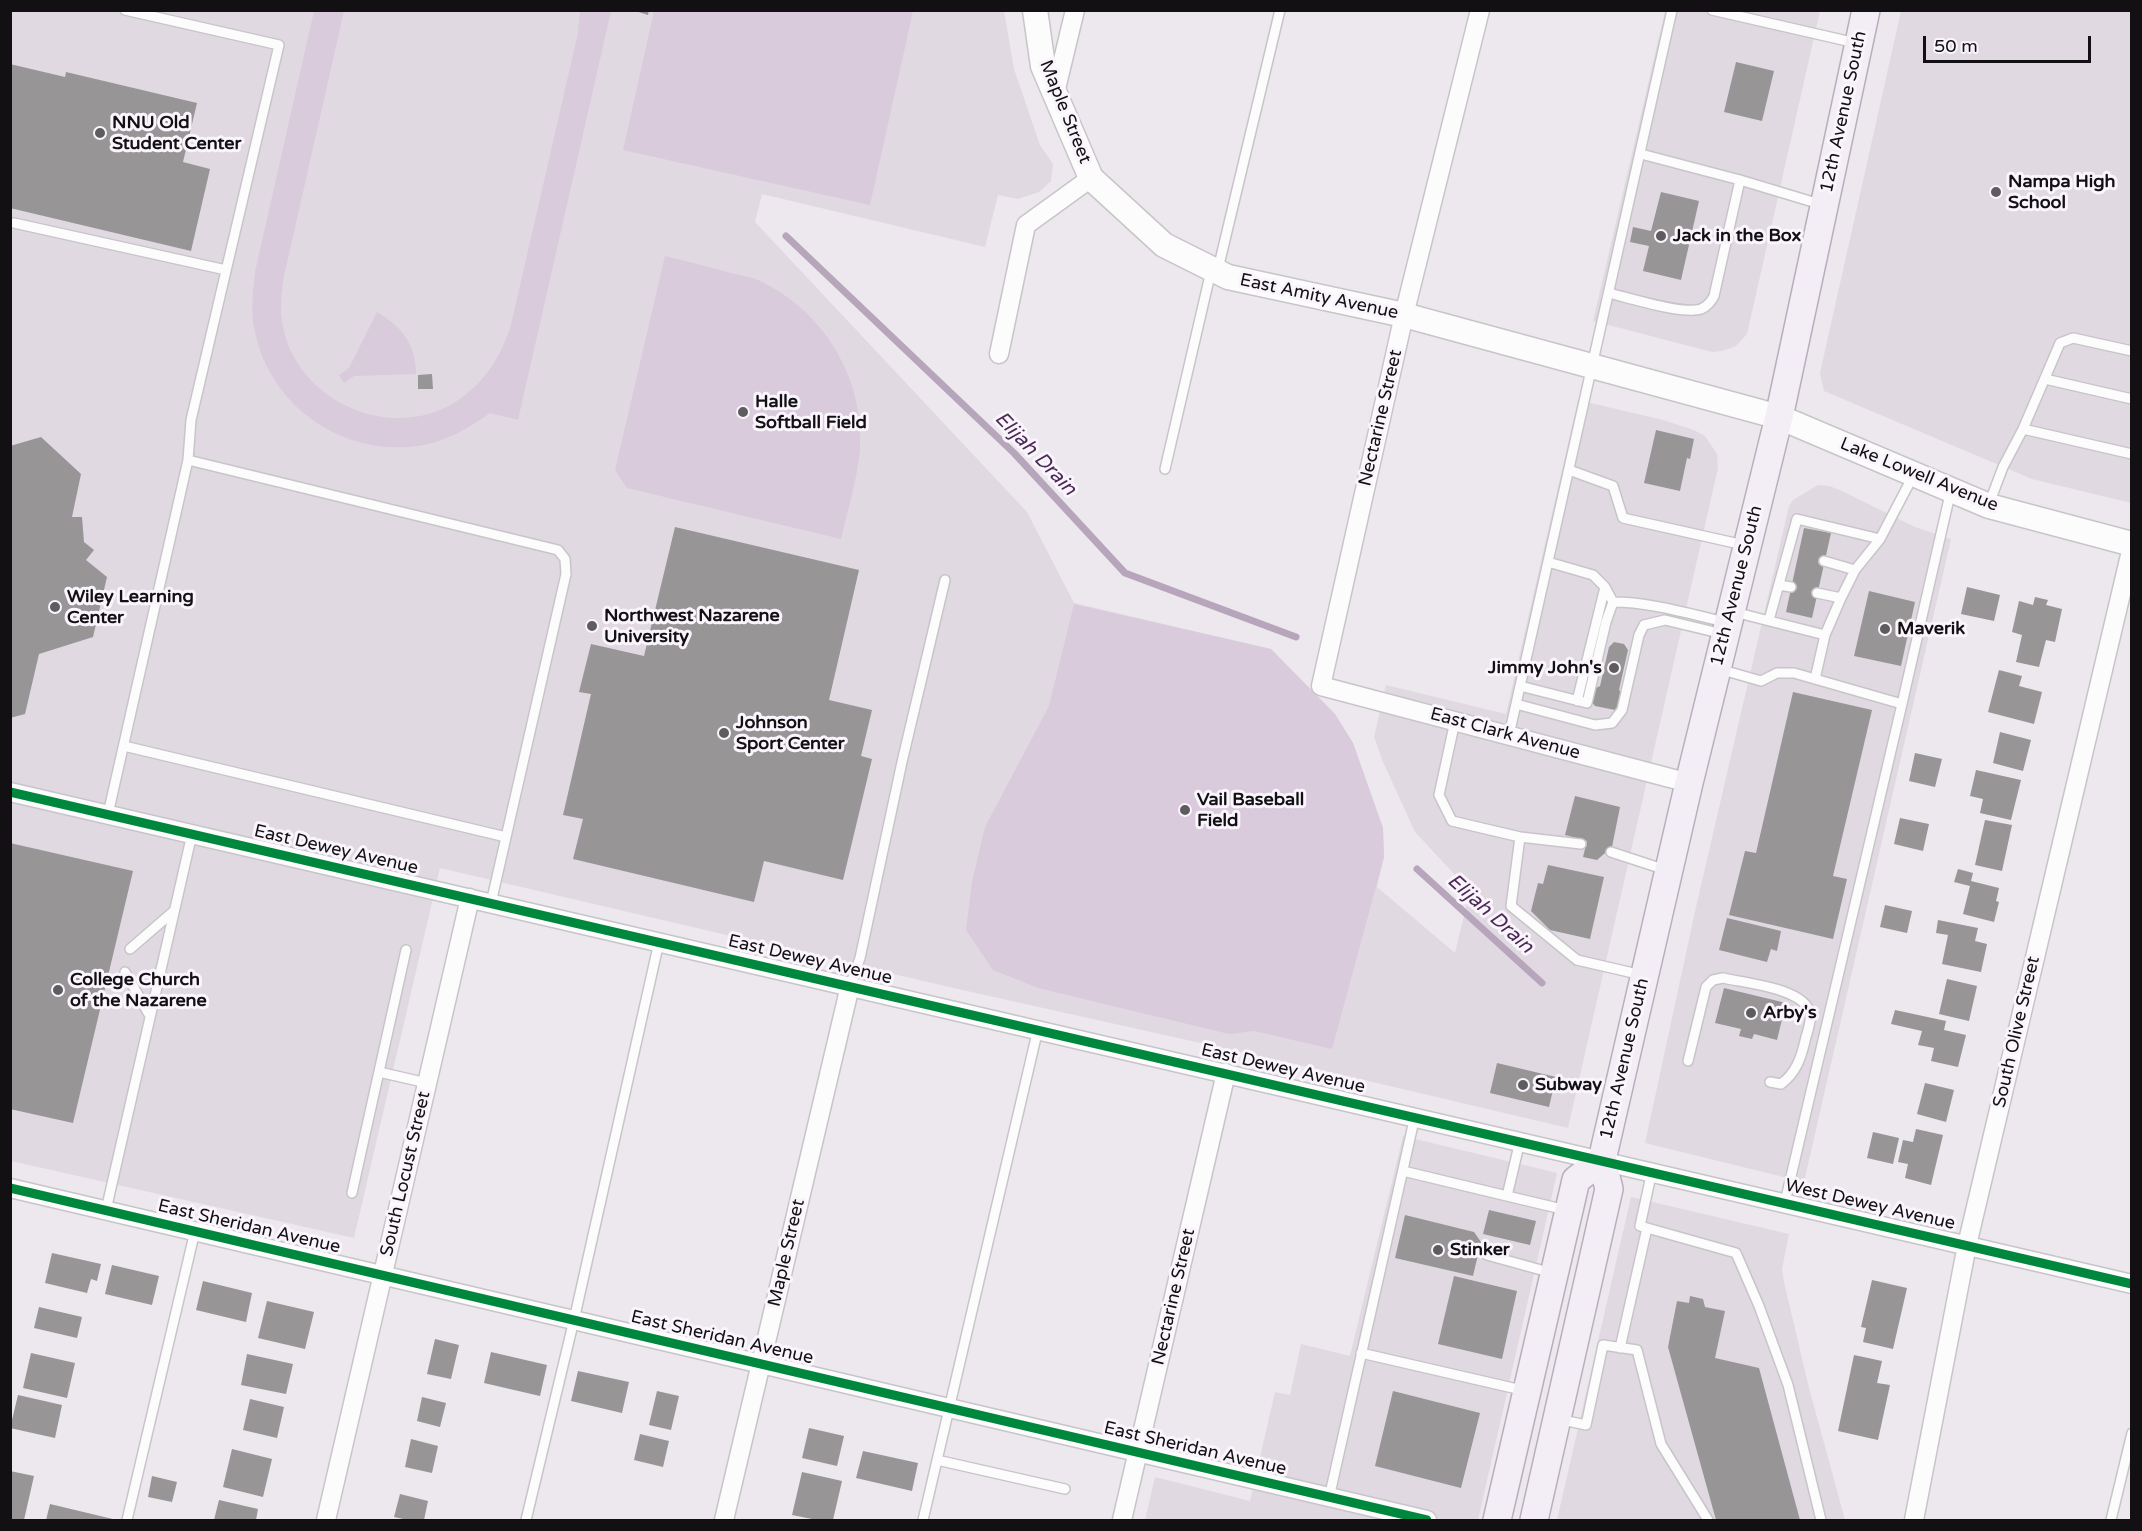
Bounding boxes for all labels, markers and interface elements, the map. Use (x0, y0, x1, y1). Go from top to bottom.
scale bar (1926, 24, 2094, 62)
street label: 12th Avenue South (1816, 29, 1872, 195)
text: 50 m (1934, 35, 1978, 57)
street label: Maple Street (1034, 57, 1096, 167)
place label: NNU Old Student Center (112, 112, 241, 154)
marker: NNU Old Student Center (93, 126, 107, 140)
place label: Nampa High School (2008, 171, 2115, 213)
marker: Nampa High School (1989, 185, 2003, 199)
place label: Jack in the Box (1673, 225, 1801, 247)
marker: Jack in the Box (1654, 229, 1668, 243)
street label: East Amity Avenue (1238, 270, 1400, 324)
street label: Nectarine Street (1355, 348, 1407, 488)
place label: Halle Softball Field (755, 391, 867, 434)
marker: Halle Softball Field (736, 405, 750, 419)
water label: Elijah Drain (989, 407, 1081, 501)
street label: Lake Lowell Avenue (1837, 433, 2001, 517)
street label: 12th Avenue South (1707, 503, 1767, 669)
place label: Wiley Learning Center (67, 586, 194, 628)
marker: Wiley Learning Center (48, 600, 62, 614)
place label: Northwest Nazarene University (604, 605, 780, 648)
place label: Maverik (1897, 618, 1965, 640)
marker: Northwest Nazarene University (585, 619, 599, 633)
marker: Maverik (1878, 622, 1892, 636)
place label: Jimmy John's (1488, 657, 1602, 679)
marker: Jimmy John's (1607, 661, 1621, 675)
street label: East Clark Avenue (1428, 704, 1582, 764)
place label: Johnson Sport Center (736, 712, 845, 754)
marker: Johnson Sport Center (717, 726, 731, 740)
place label: Vail Baseball Field (1197, 789, 1304, 832)
marker: Vail Baseball Field (1178, 803, 1192, 817)
street label: East Dewey Avenue (252, 821, 420, 879)
water label: Elijah Drain (1442, 869, 1538, 959)
street label: East Dewey Avenue (726, 931, 894, 989)
street label: South Olive Street (1989, 954, 2045, 1110)
place label: College Church of the Nazarene (70, 969, 207, 1012)
street label: 12th Avenue South (1596, 976, 1654, 1142)
marker: College Church of the Nazarene (51, 983, 65, 997)
place label: Arby's (1763, 1002, 1817, 1024)
marker: Arby's (1744, 1006, 1758, 1020)
street label: East Dewey Avenue (1199, 1040, 1367, 1098)
place label: Subway (1535, 1074, 1602, 1096)
marker: Subway (1516, 1078, 1530, 1092)
street label: South Locust Street (376, 1089, 436, 1259)
street label: West Dewey Avenue (1783, 1175, 1957, 1235)
street label: East Sheridan Avenue (156, 1195, 342, 1259)
street label: Maple Street (764, 1197, 810, 1309)
street label: Nectarine Street (1148, 1227, 1200, 1367)
place label: Stinker (1450, 1239, 1510, 1261)
marker: Stinker (1431, 1243, 1445, 1257)
street label: East Sheridan Avenue (629, 1306, 815, 1370)
street label: East Sheridan Avenue (1102, 1417, 1288, 1481)

